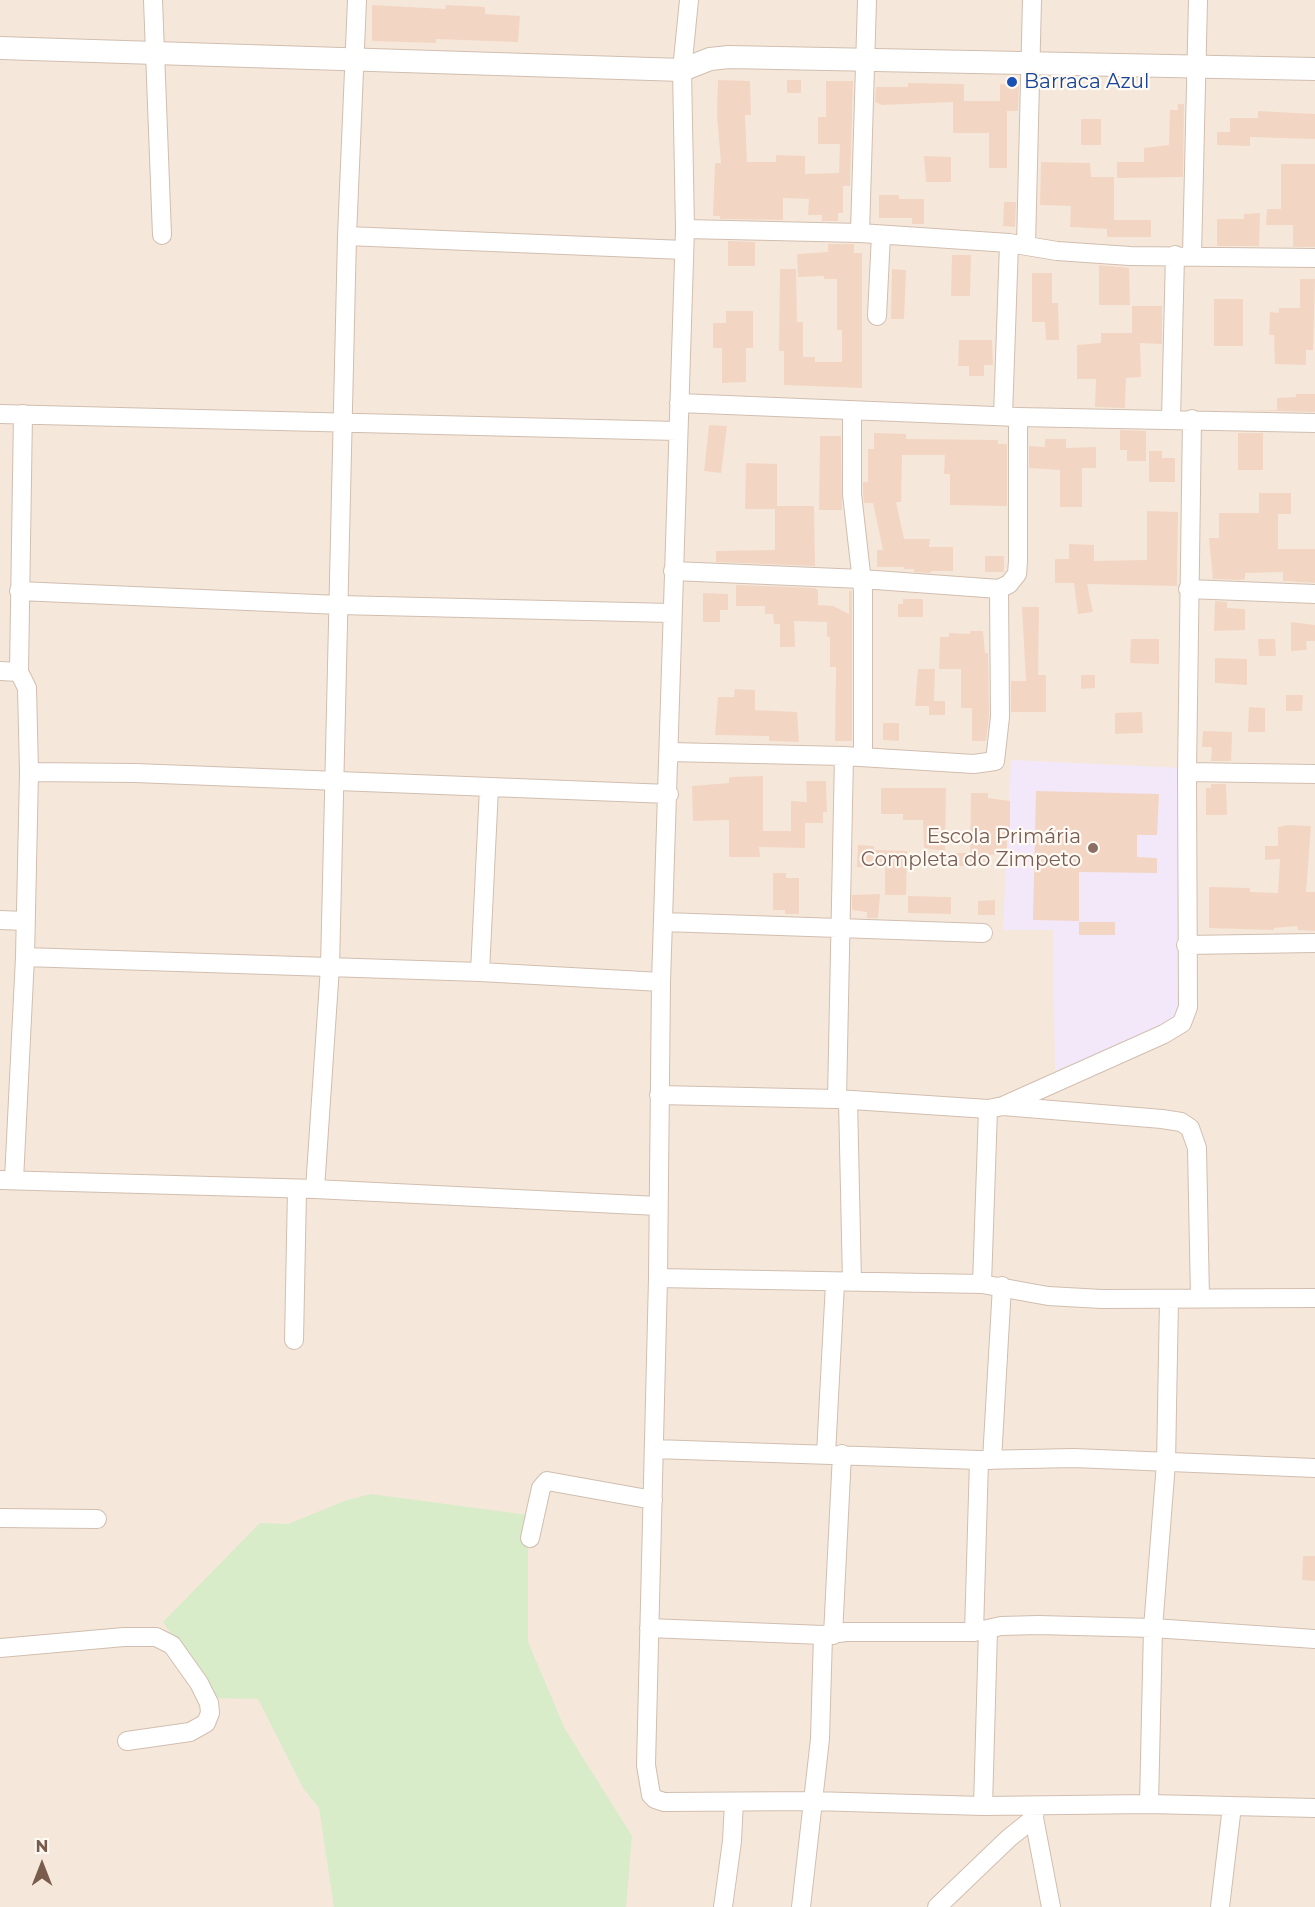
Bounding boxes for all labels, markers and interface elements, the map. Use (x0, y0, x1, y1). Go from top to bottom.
place label: Barraca Azul (1024, 70, 1149, 94)
marker: Barraca Azul (1005, 75, 1019, 89)
place label: Escola Primária Completa do Zimpeto (861, 825, 1081, 872)
marker: Escola Primária Completa do Zimpeto (1086, 841, 1100, 855)
north arrow (12, 1835, 72, 1895)
text: N (36, 1837, 48, 1856)

